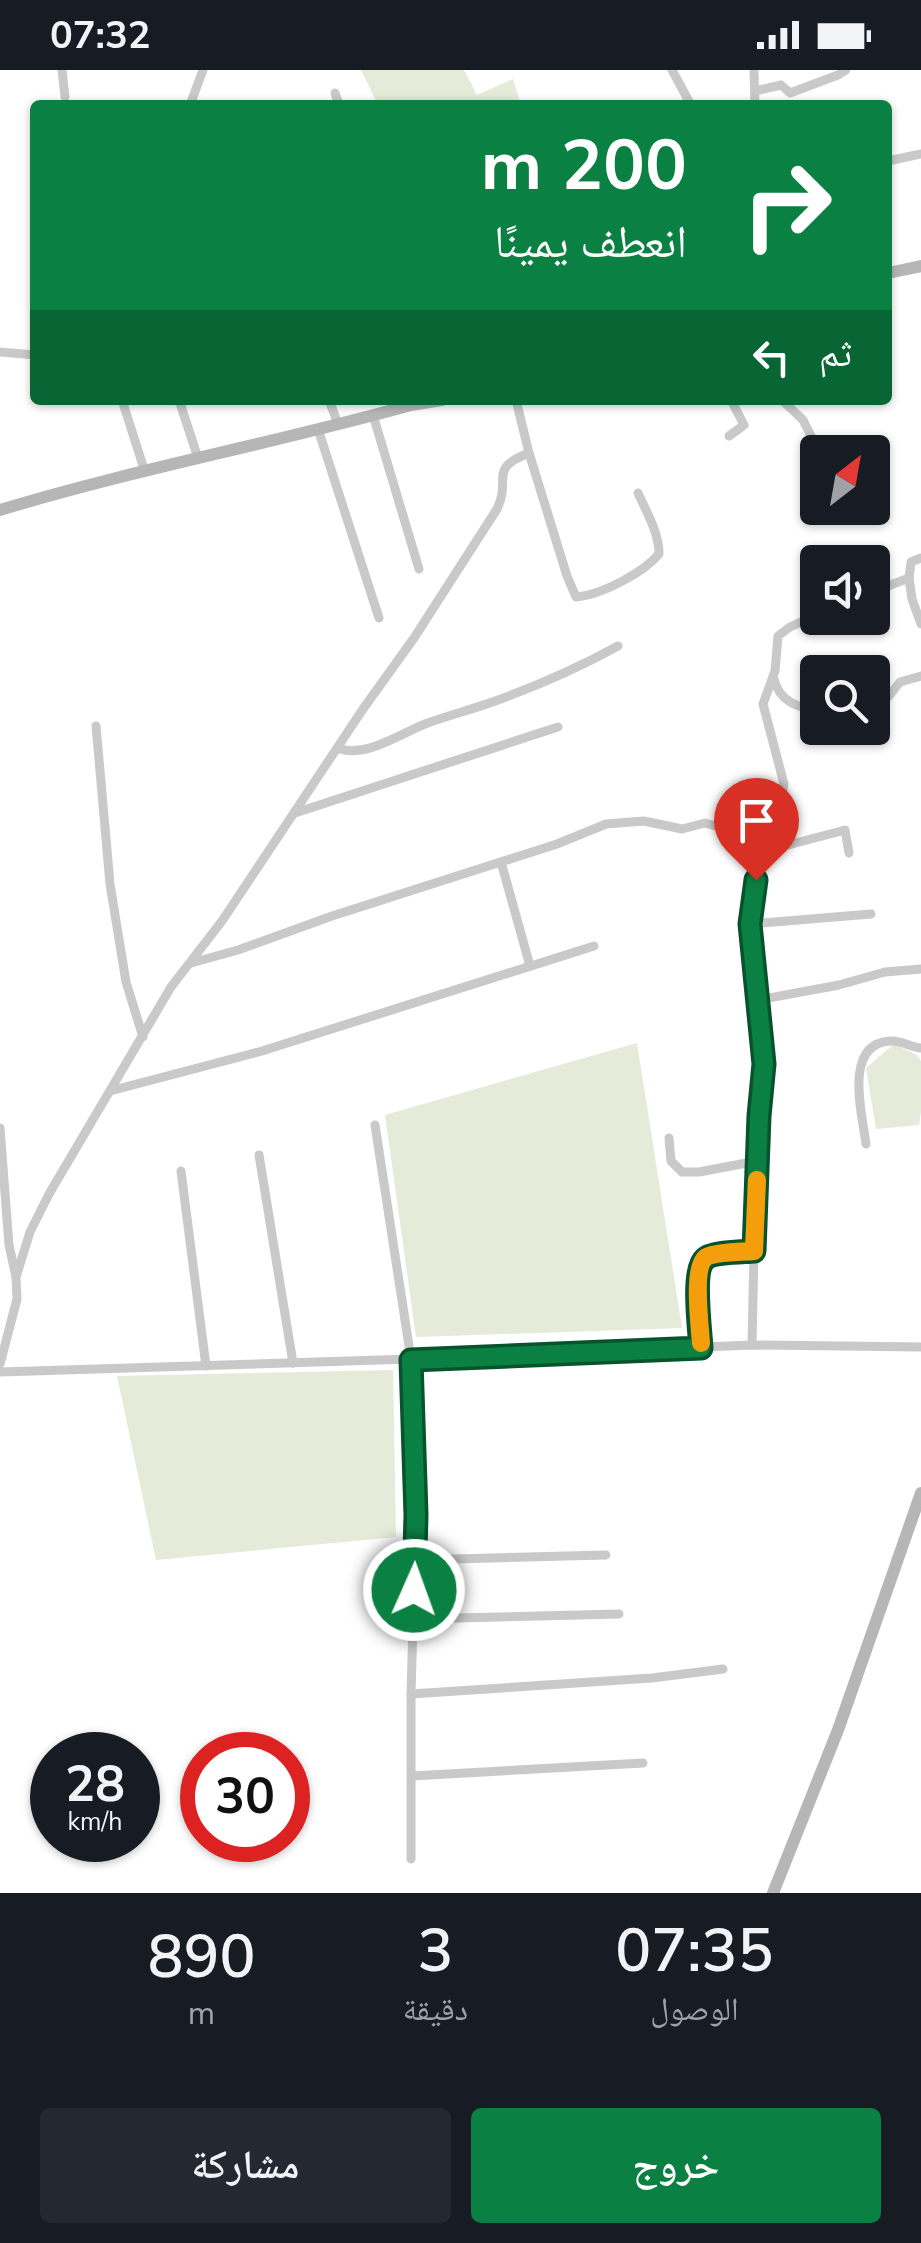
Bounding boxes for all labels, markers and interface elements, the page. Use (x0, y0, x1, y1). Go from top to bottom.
text: 07:32 (50, 10, 151, 61)
text: 200 m (481, 118, 687, 214)
icon: right (722, 140, 852, 270)
text: انعطف يمينًا (494, 212, 687, 273)
text: ثم (819, 328, 852, 379)
icon: left (744, 330, 799, 385)
north arrow (800, 435, 890, 525)
map controls (800, 435, 890, 745)
button: sound (800, 545, 890, 635)
button: search (800, 655, 890, 745)
pin (714, 778, 799, 881)
icon: arrive (729, 793, 784, 848)
position arrow (362, 1538, 466, 1642)
speed limit sign: 30 (180, 1732, 310, 1862)
text: 28 (65, 1750, 125, 1819)
text: km/h (67, 1805, 123, 1839)
text: 3 (417, 1910, 453, 1992)
text: 07:35 (615, 1910, 774, 1992)
text: 890 (147, 1916, 255, 1998)
text: دقيقة (403, 1988, 468, 2031)
text: الوصول (650, 1988, 739, 2031)
text: m (188, 1992, 215, 2035)
button: مشاركة (40, 2108, 451, 2223)
button: خروج (471, 2108, 881, 2223)

